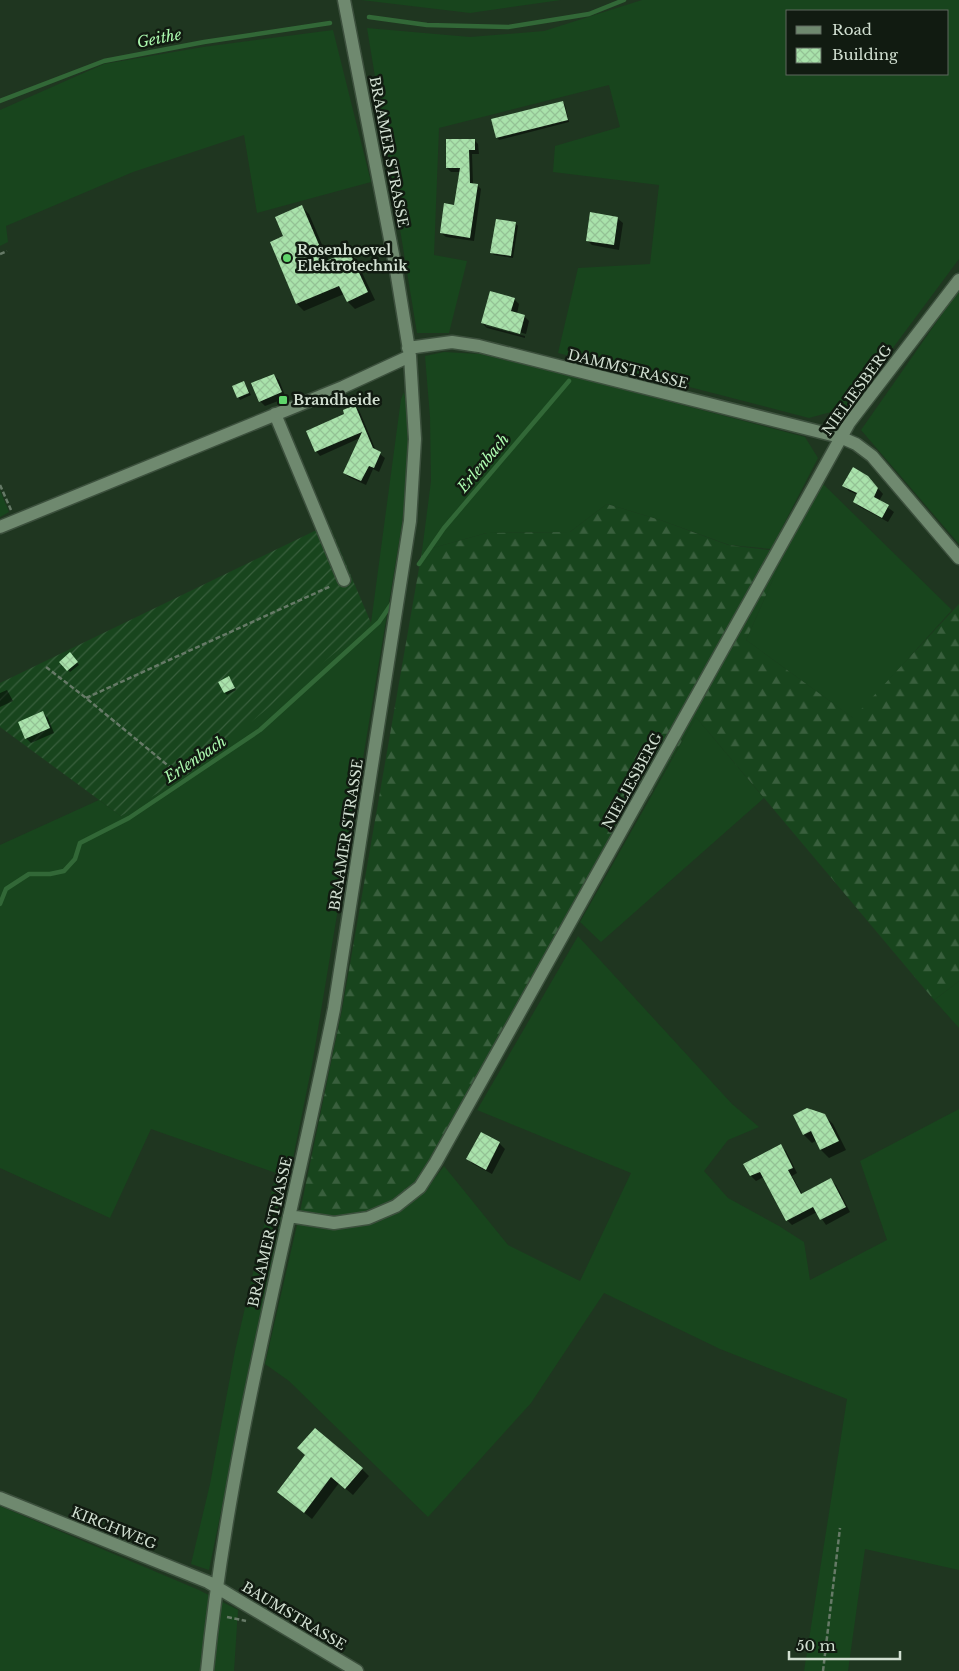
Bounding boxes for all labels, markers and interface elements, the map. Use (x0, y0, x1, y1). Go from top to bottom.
legend (786, 10, 949, 75)
text: Road (832, 20, 872, 39)
water label: Geithe (135, 24, 183, 52)
text: Building (832, 45, 899, 64)
street label: BRAAMER STRASSE (366, 75, 412, 229)
place label: Rosenhoevel Elektrotechnik (297, 241, 408, 275)
marker: Rosenhoevel Elektrotechnik (281, 252, 293, 264)
street label: NIELIESBERG (818, 341, 896, 439)
street label: DAMMSTRASSE (566, 345, 690, 393)
place label: Brandheide (293, 391, 380, 409)
marker: Brandheide (277, 394, 289, 406)
water label: Erlenbach (452, 430, 513, 497)
street label: NIELIESBERG (598, 730, 666, 832)
water label: Erlenbach (160, 731, 230, 787)
street label: BRAAMER STRASSE (325, 758, 367, 912)
street label: BRAAMER STRASSE (244, 1155, 296, 1309)
street label: KIRCHWEG (69, 1503, 159, 1553)
street label: BAUMSTRASSE (239, 1578, 349, 1654)
scale bar (789, 1628, 900, 1660)
text: 50 m (796, 1636, 836, 1655)

